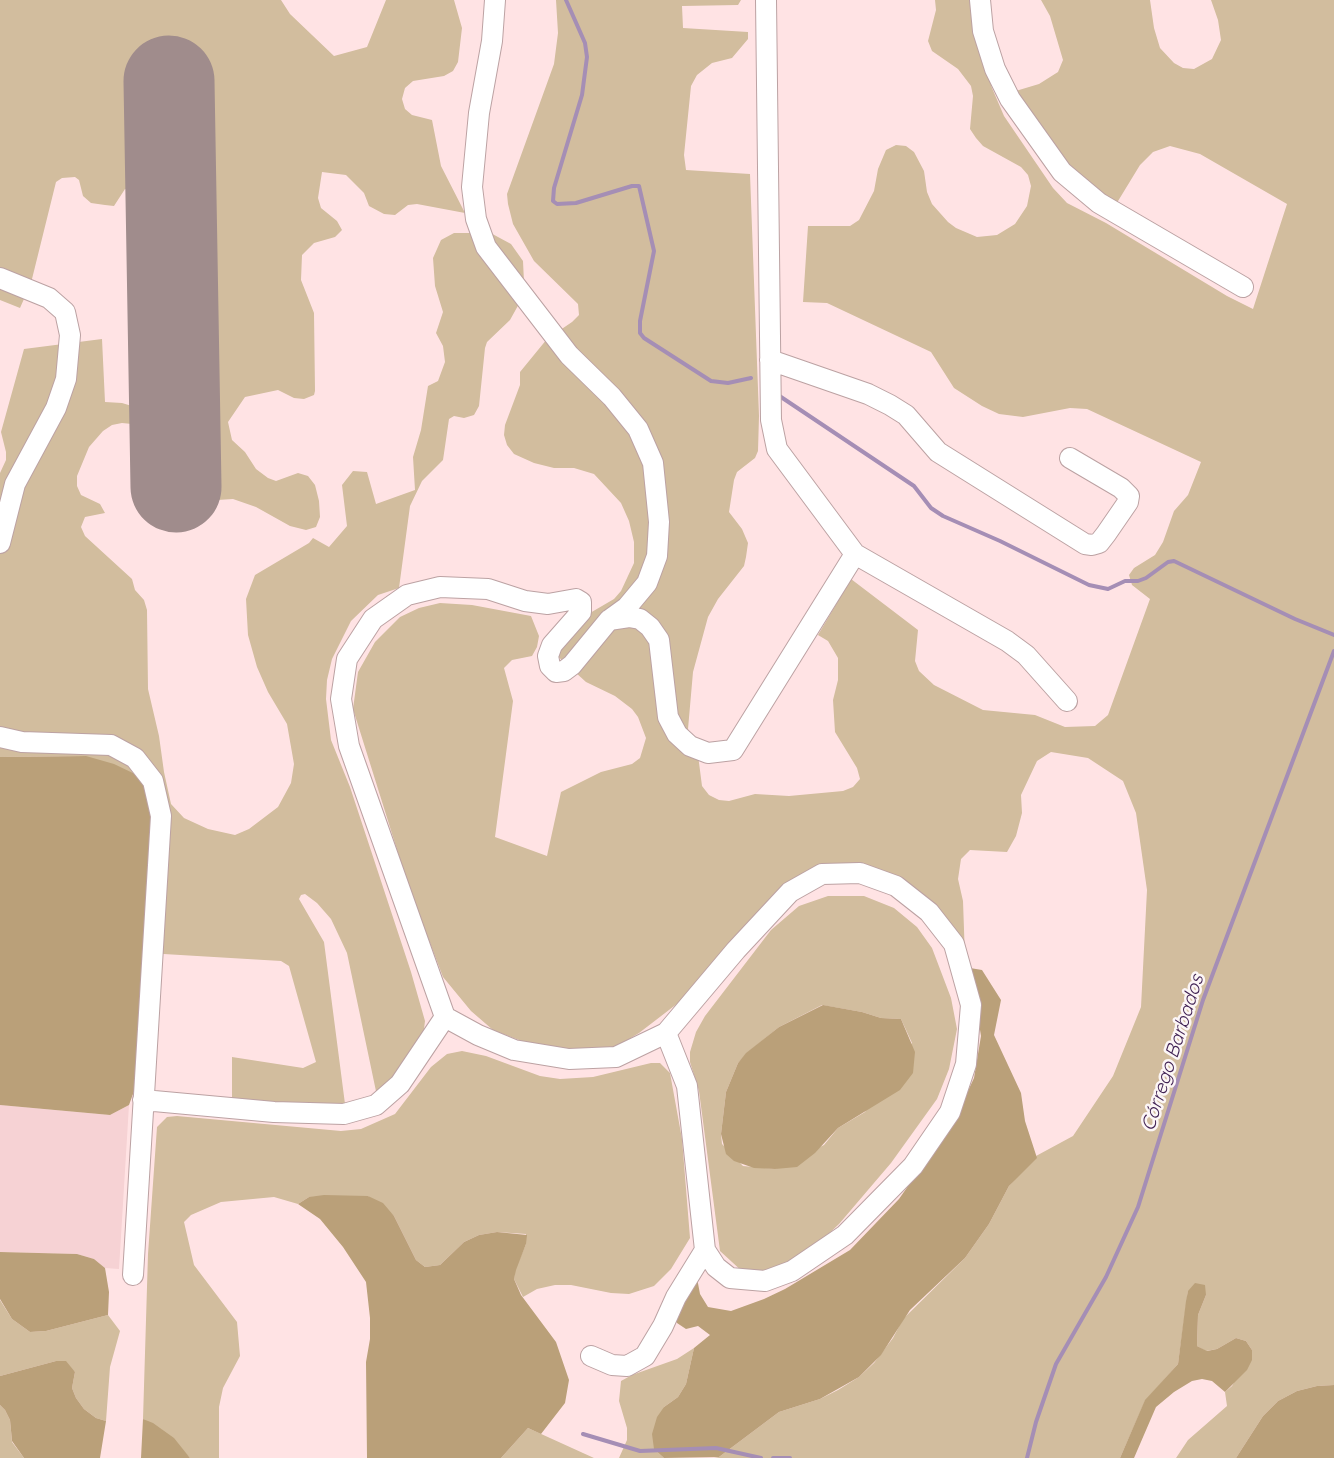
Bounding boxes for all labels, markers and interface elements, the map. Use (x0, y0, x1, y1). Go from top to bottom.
water label: Córrego Barbados (1137, 972, 1209, 1134)

